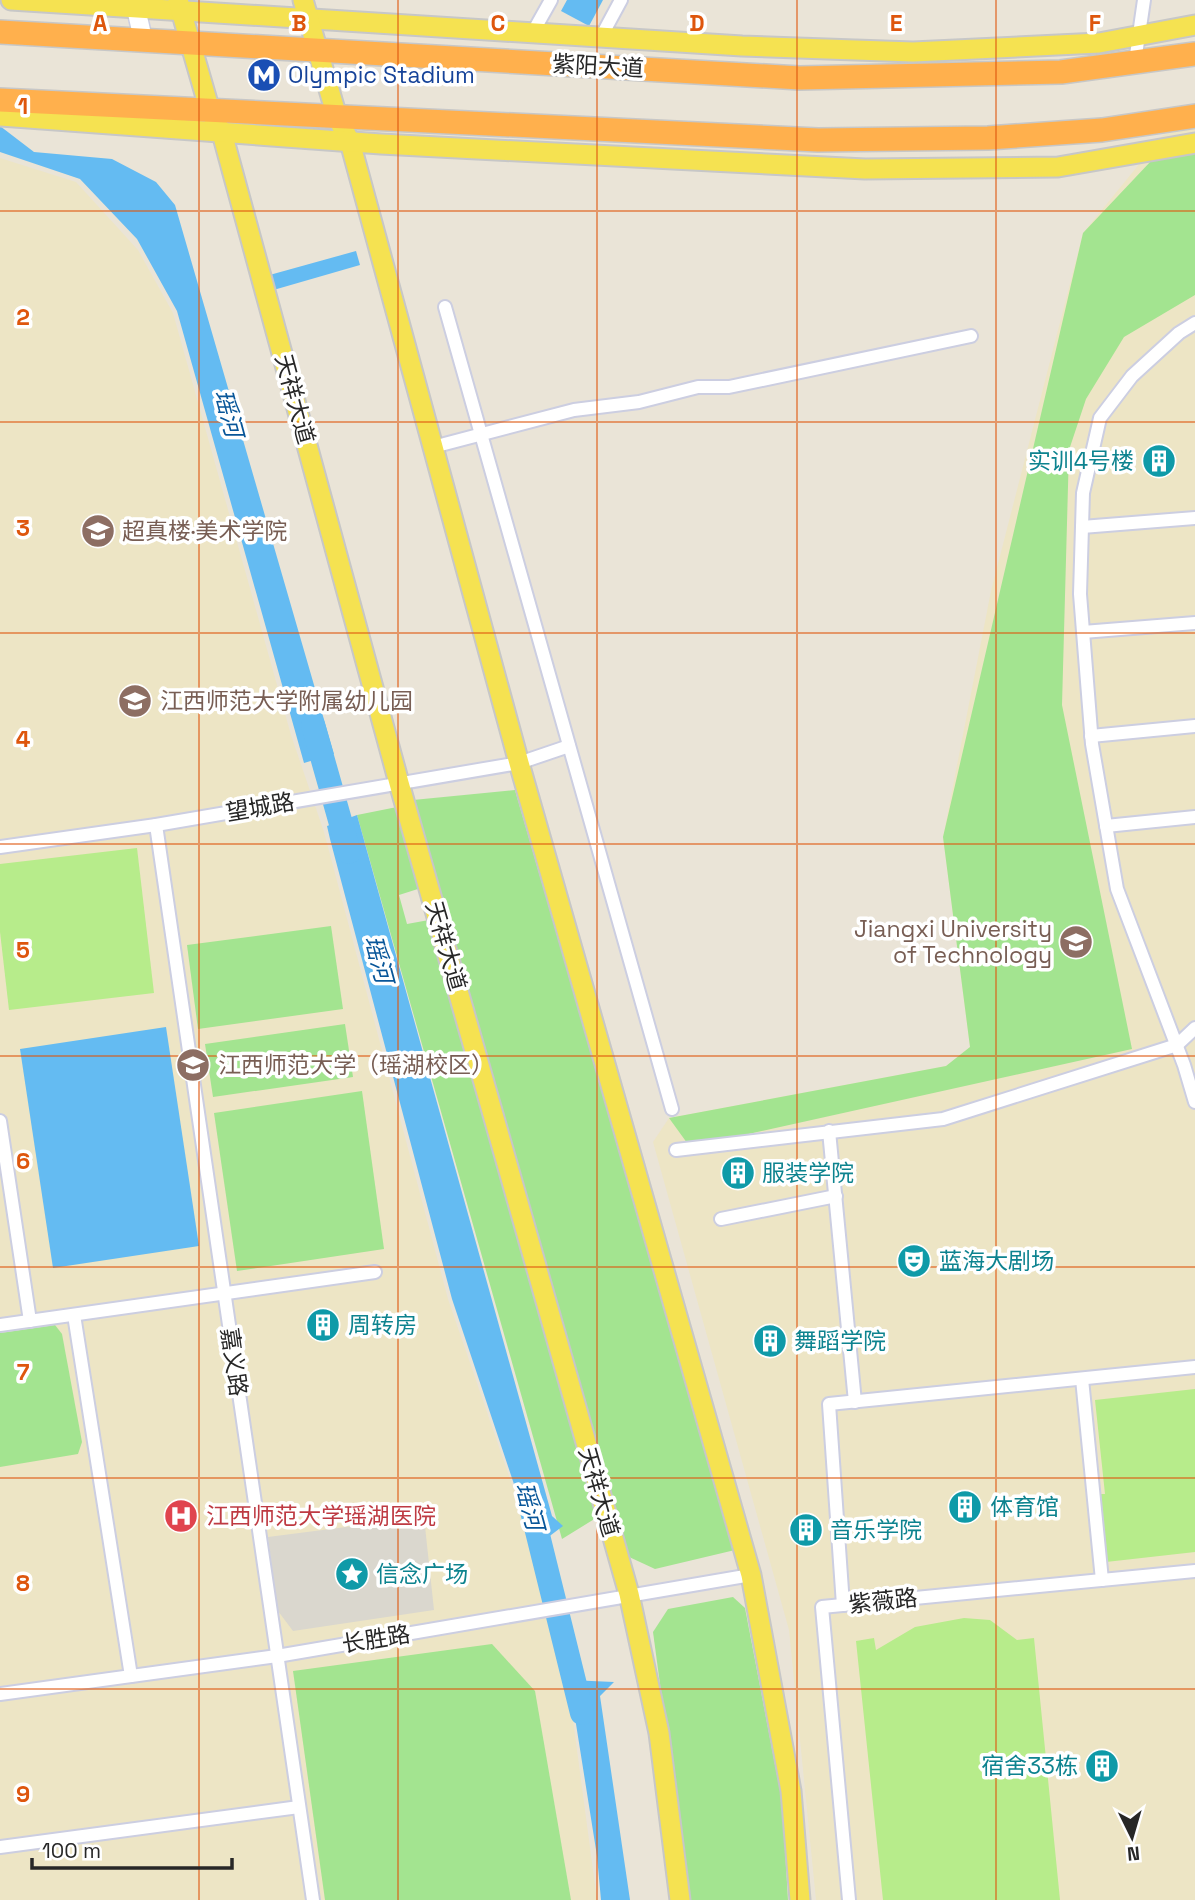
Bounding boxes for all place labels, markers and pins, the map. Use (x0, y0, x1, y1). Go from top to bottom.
metro station icon: Olympic Stadium (245, 56, 283, 94)
place label: Olympic Stadium (288, 60, 475, 90)
building icon: 实训4号楼 (1140, 442, 1178, 480)
place label: 实训4号楼 (1028, 446, 1134, 476)
school or university icon: 超真楼·美术学院 (79, 512, 117, 550)
place label: 超真楼·美术学院 (122, 516, 287, 546)
school or university icon: 江西师范大学附属幼儿园 (116, 682, 154, 720)
place label: 江西师范大学附属幼儿园 (160, 686, 413, 716)
place label: Jiangxi University of Technology (854, 914, 1052, 970)
school or university icon: Jiangxi University of Technology (1057, 923, 1095, 961)
school or university icon: 江西师范大学（瑶湖校区） (174, 1046, 212, 1084)
place label: 江西师范大学（瑶湖校区） (218, 1050, 494, 1080)
building icon: 服装学院 (719, 1154, 757, 1192)
place label: 服装学院 (762, 1158, 854, 1188)
theatre icon: 蓝海大剧场 (895, 1242, 933, 1280)
place label: 蓝海大剧场 (939, 1246, 1054, 1276)
building icon: 周转房 (304, 1306, 342, 1344)
place label: 周转房 (348, 1310, 417, 1340)
building icon: 舞蹈学院 (751, 1322, 789, 1360)
place label: 舞蹈学院 (794, 1326, 886, 1356)
building icon: 体育馆 (946, 1488, 984, 1526)
place label: 体育馆 (990, 1492, 1059, 1522)
hospital icon: 江西师范大学瑶湖医院 (162, 1497, 200, 1535)
place label: 江西师范大学瑶湖医院 (206, 1501, 436, 1531)
building icon: 音乐学院 (787, 1511, 825, 1549)
place label: 音乐学院 (830, 1515, 922, 1545)
place icon: 信念广场 (333, 1555, 371, 1593)
place label: 信念广场 (376, 1559, 468, 1589)
building icon: 宿舍33栋 (1083, 1747, 1121, 1785)
place label: 宿舍33栋 (981, 1751, 1078, 1781)

